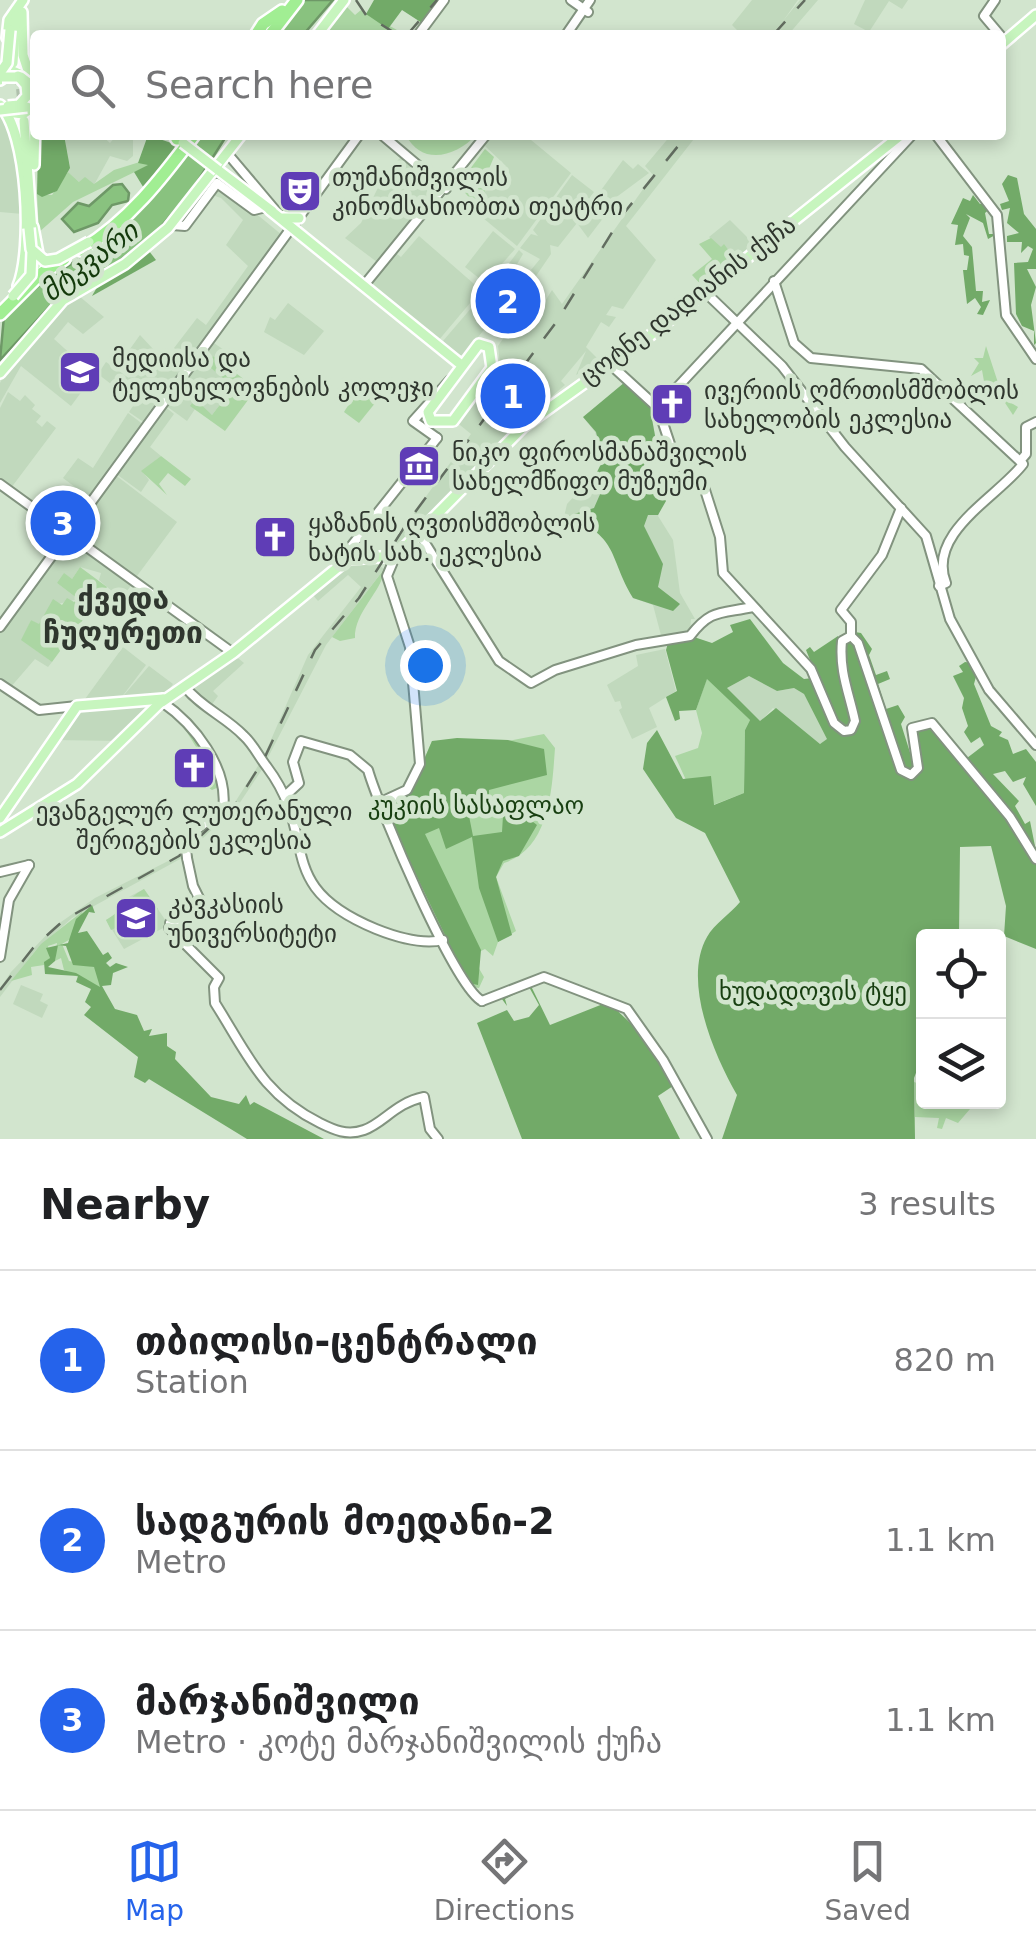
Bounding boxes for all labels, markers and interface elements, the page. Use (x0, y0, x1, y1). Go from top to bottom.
search box (30, 30, 1006, 140)
icon: search (65, 58, 120, 113)
text: Search here (145, 63, 373, 107)
place label: თუმანიშვილის კინომსახიობთა თეატრი (332, 163, 623, 221)
theatre icon: თუმანიშვილის კინომსახიობთა თეატრი (277, 168, 323, 214)
street label: ცოტნე დადიანის ქუჩა (575, 210, 801, 390)
water label: მტკვარი (35, 213, 146, 308)
pin: 2 (476, 264, 540, 338)
place label: მედიისა და ტელეხელოვნების კოლეჯი (112, 344, 434, 402)
school or university icon: მედიისა და ტელეხელოვნების კოლეჯი (57, 349, 103, 395)
pin: 1 (480, 358, 546, 434)
place label: ივერიის ღმრთისმშობლის სახელობის ეკლესია (704, 376, 1019, 434)
church icon: ივერიის ღმრთისმშობლის სახელობის ეკლესია (649, 381, 695, 427)
place label: ნიკო ფიროსმანაშვილის სახელმწიფო მუზეუმი (452, 438, 747, 496)
museum icon: ნიკო ფიროსმანაშვილის სახელმწიფო მუზეუმი (396, 443, 442, 489)
pin: 3 (30, 486, 96, 560)
place label: ყაზანის ღვთისმშობლის ხატის სახ. ეკლესია (308, 509, 596, 567)
church icon: ყაზანის ღვთისმშობლის ხატის სახ. ეკლესია (252, 514, 298, 560)
district label: ქვედა ჩუღურეთი (43, 581, 203, 650)
your location (400, 640, 451, 691)
church icon: ევანგელურ ლუთერანული შერიგების ეკლესია (171, 745, 217, 791)
park label: კუკიის სასაფლაო (368, 791, 584, 820)
place label: ევანგელურ ლუთერანული შერიგების ეკლესია (36, 797, 352, 855)
place label: კავკასიის უნივერსიტეტი (168, 890, 337, 948)
school or university icon: კავკასიის უნივერსიტეტი (113, 895, 159, 941)
map controls (916, 929, 1006, 1109)
button: locate (916, 929, 1006, 1019)
park label: ხუდადოვის ტყე (719, 977, 907, 1006)
button: layers (916, 1019, 1006, 1109)
text: Nearby (40, 1180, 210, 1229)
text: 3 results (858, 1185, 996, 1223)
text: თბილისი-ცენტრალი (135, 1319, 538, 1363)
text: 1 (61, 1341, 84, 1379)
text: 820 m (894, 1341, 996, 1379)
text: Station (135, 1363, 249, 1401)
text: სადგურის მოედანი-2 (135, 1499, 555, 1543)
text: 2 (61, 1521, 84, 1559)
text: 1.1 km (885, 1521, 996, 1559)
text: Metro (135, 1543, 227, 1581)
text: მარჯანიშვილი (135, 1679, 420, 1723)
text: 3 (61, 1701, 84, 1739)
text: 1.1 km (885, 1701, 996, 1739)
text: Metro · კოტე მარჯანიშვილის ქუჩა (135, 1723, 662, 1761)
tab: Map (125, 1834, 184, 1927)
tab: Directions (434, 1834, 575, 1927)
tab: Saved (825, 1834, 911, 1927)

